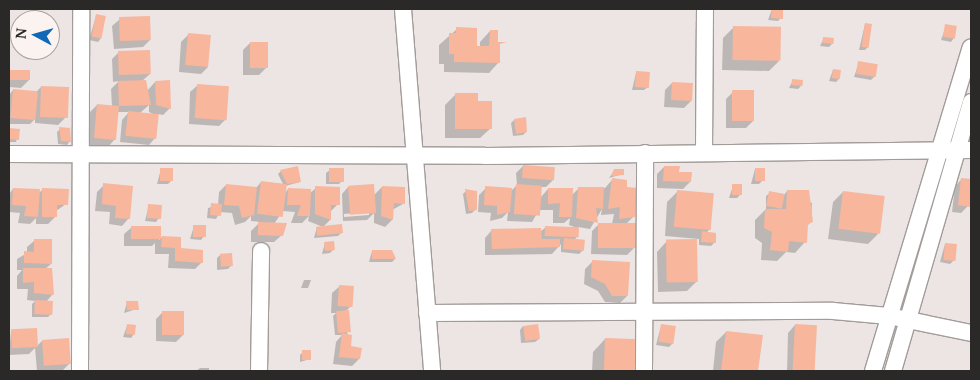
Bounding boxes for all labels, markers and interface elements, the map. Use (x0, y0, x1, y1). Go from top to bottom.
north arrow (10, 10, 60, 60)
text: N (11, 27, 31, 40)

